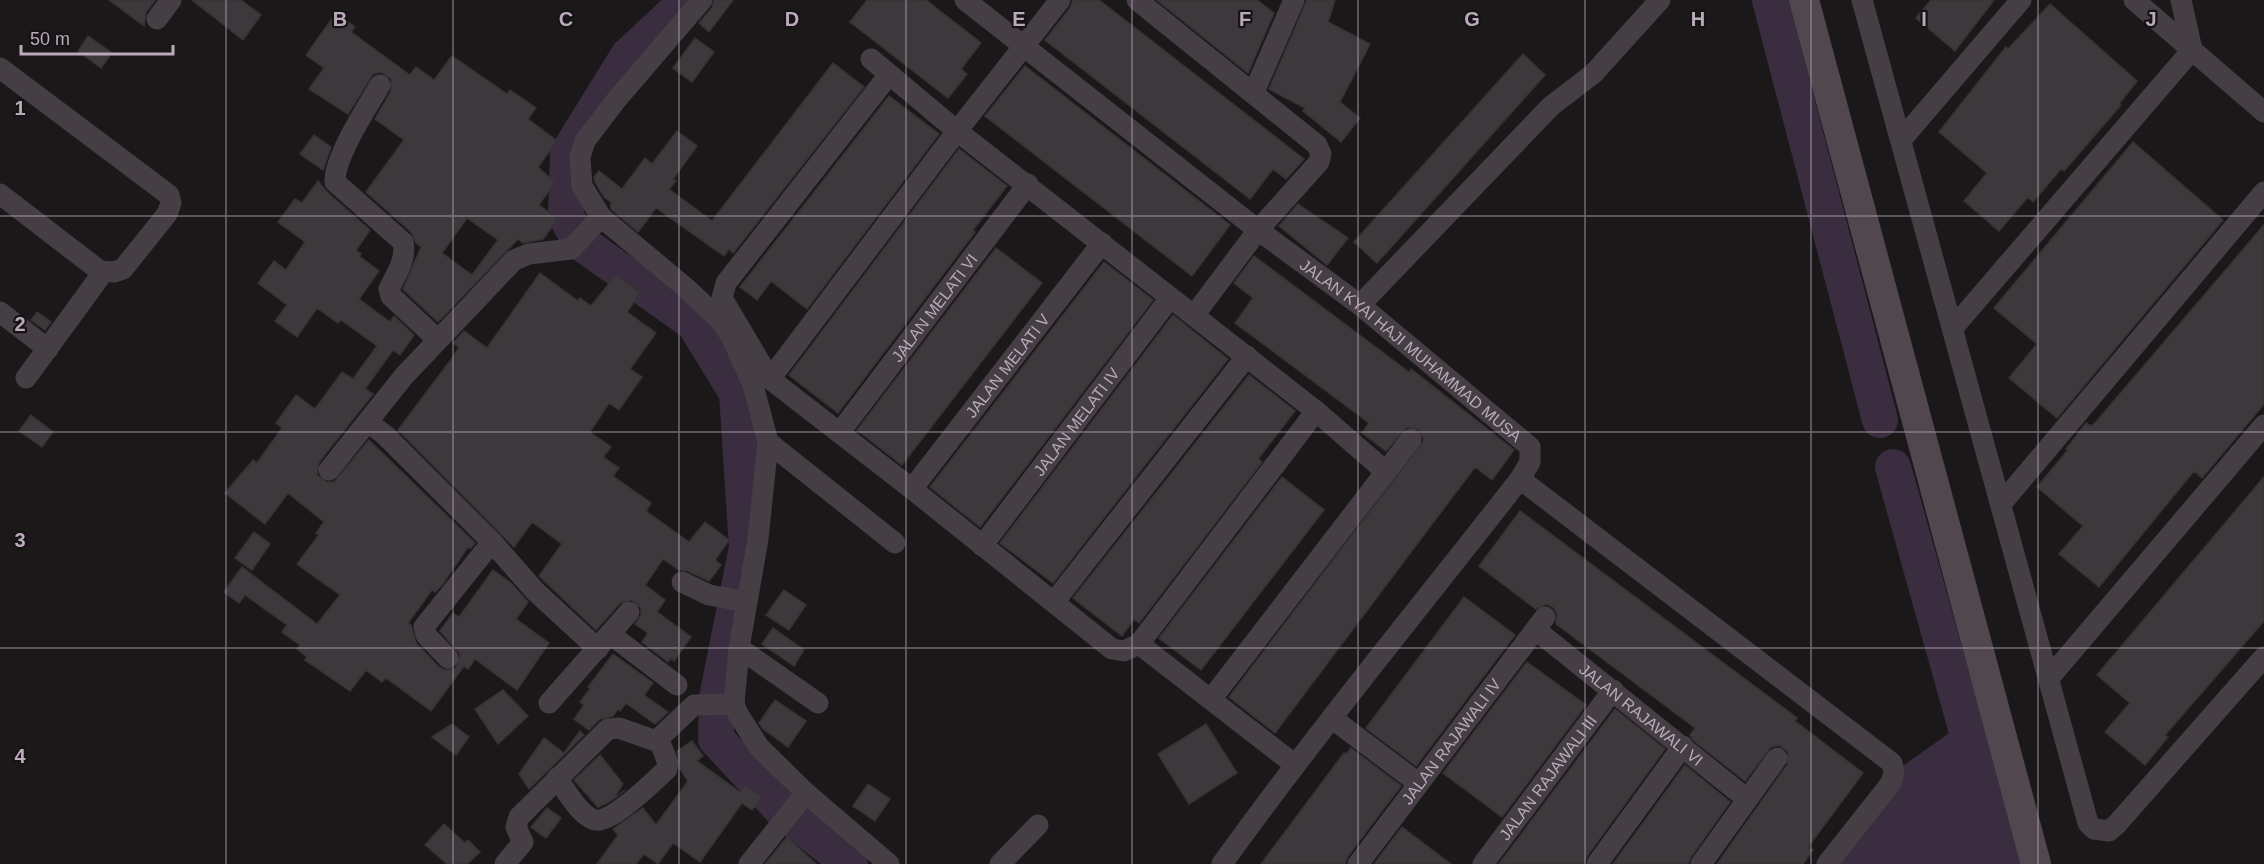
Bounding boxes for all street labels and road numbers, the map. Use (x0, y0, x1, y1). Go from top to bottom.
street label: JALAN MELATI VI (888, 251, 980, 365)
street label: JALAN KYAI HAJI MUHAMMAD MUSA (1297, 255, 1525, 445)
street label: JALAN MELATI V (962, 310, 1053, 421)
street label: JALAN MELATI IV (1030, 364, 1123, 479)
street label: JALAN RAJAWALI VI (1576, 660, 1706, 769)
street label: JALAN RAJAWALI IV (1398, 675, 1504, 807)
street label: JALAN RAJAWALI III (1496, 712, 1600, 843)

